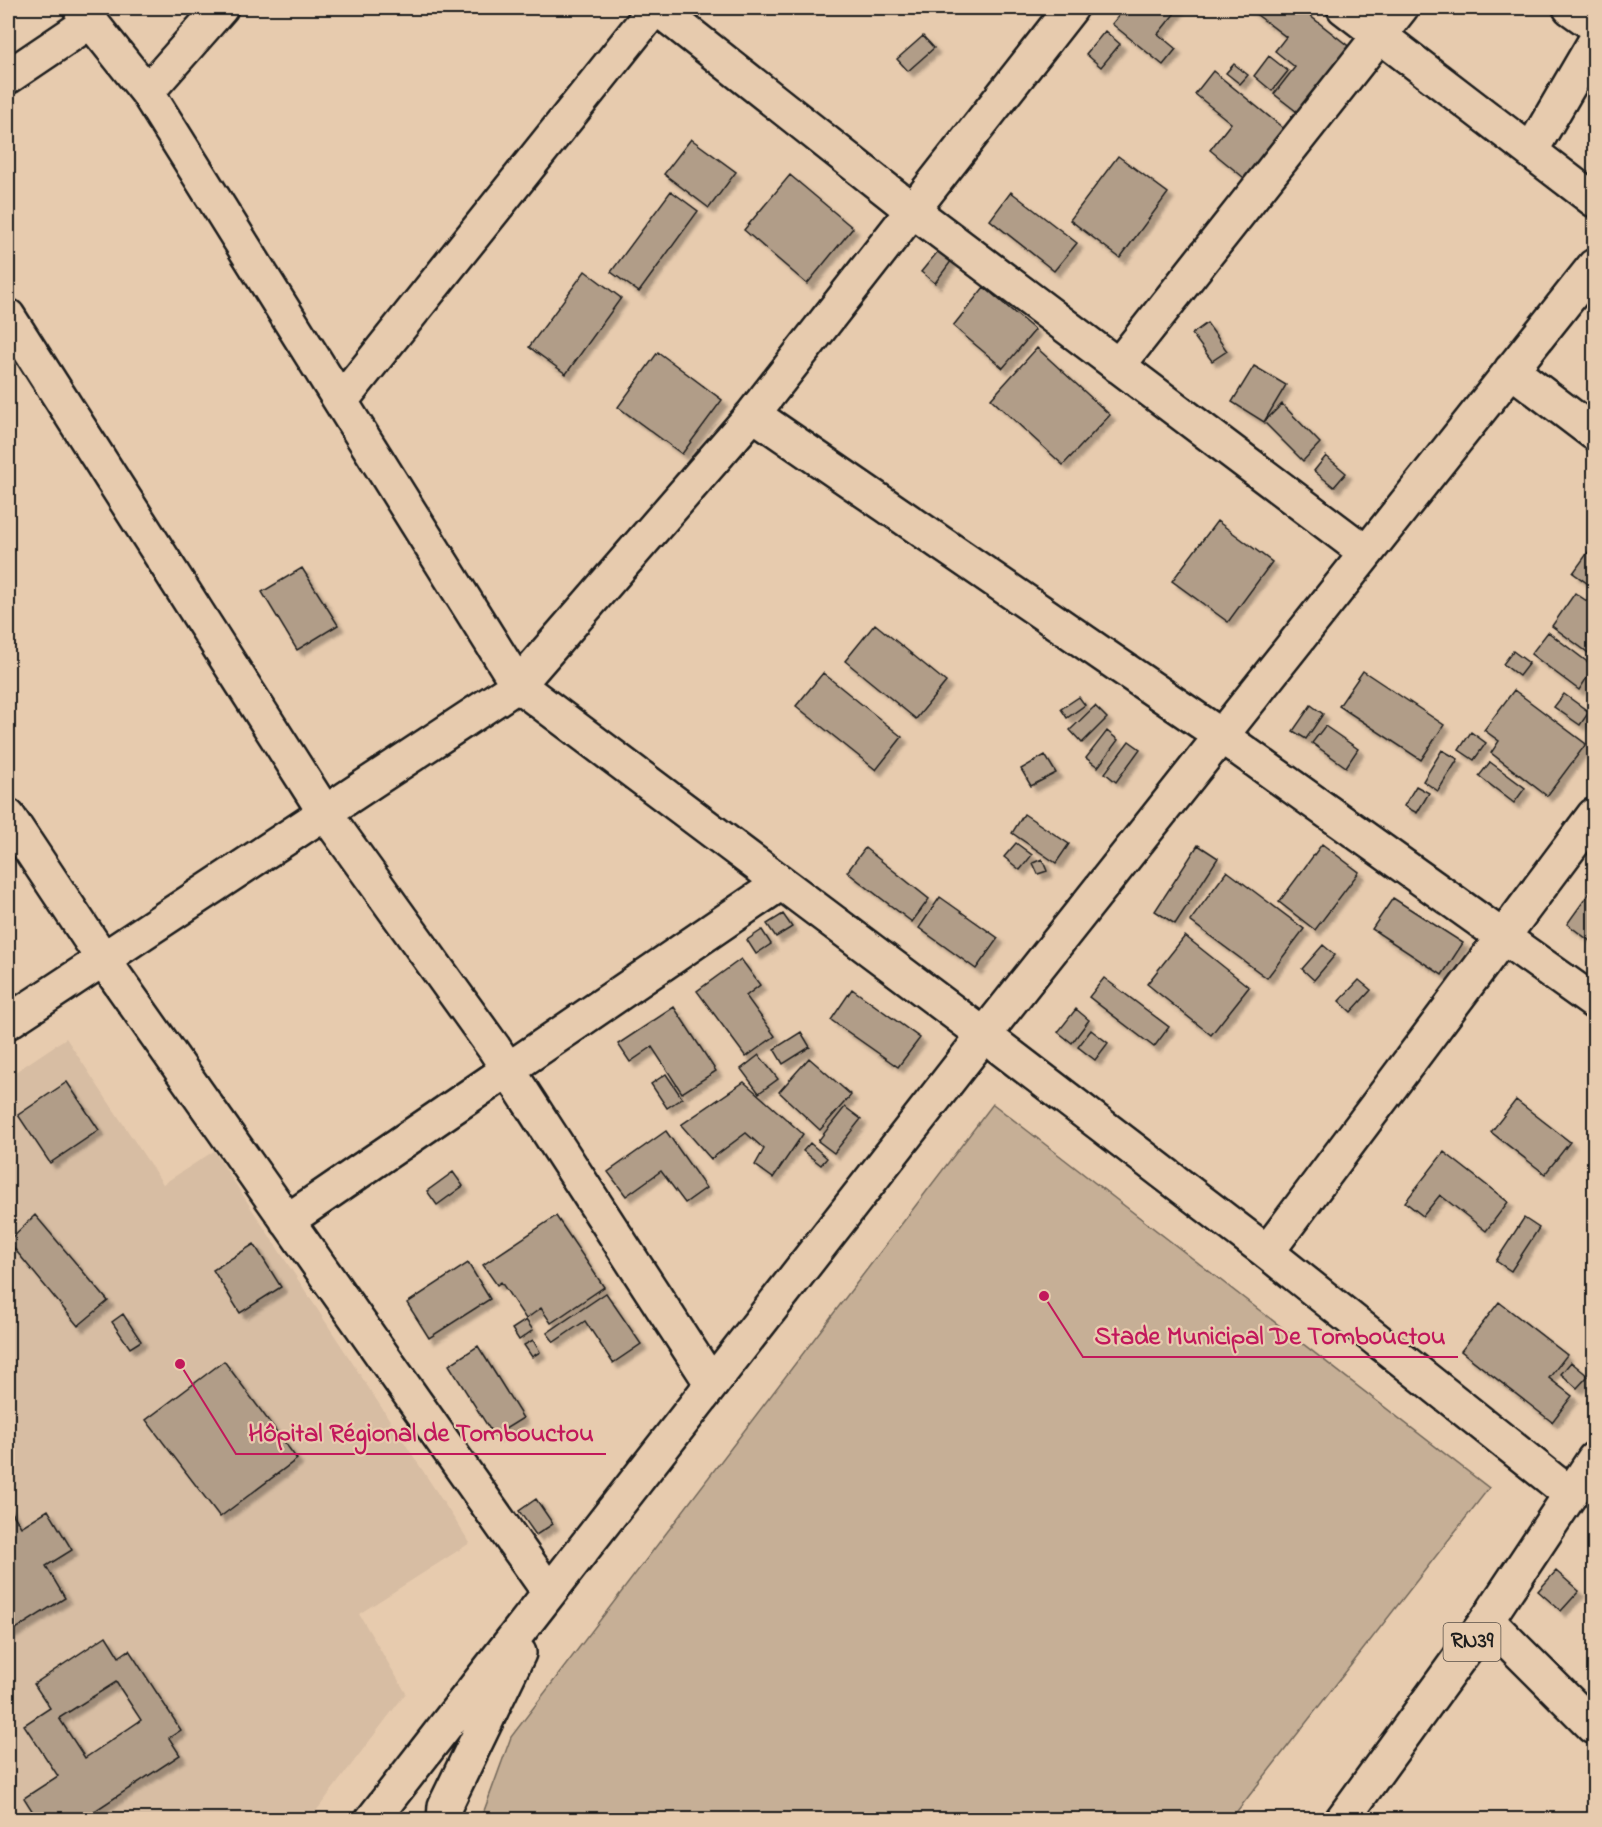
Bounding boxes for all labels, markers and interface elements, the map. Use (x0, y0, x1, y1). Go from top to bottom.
callout: Stade Municipal De Tombouctou (1083, 1313, 1458, 1357)
text: Stade Municipal De Tombouctou (1094, 1319, 1446, 1357)
callout: Hôpital Régional de Tombouctou (236, 1410, 606, 1454)
text: Hôpital Régional de Tombouctou (248, 1416, 594, 1455)
road number: RN39 (1444, 1623, 1500, 1661)

